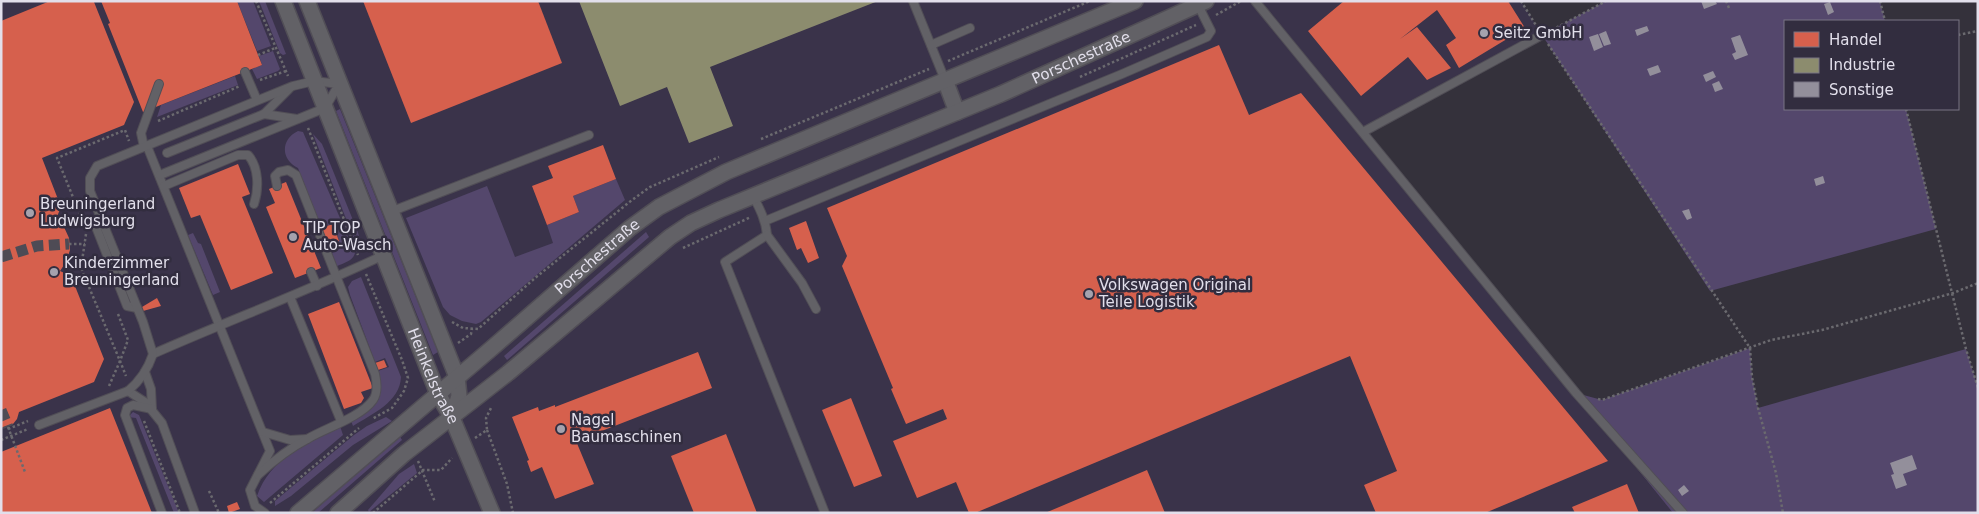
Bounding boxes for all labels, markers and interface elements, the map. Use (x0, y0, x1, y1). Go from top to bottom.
legend (1784, 20, 1959, 110)
place label: Seitz GmbH (1494, 24, 1582, 42)
street label: Porschestraße (1029, 27, 1133, 88)
marker: Seitz GmbH (1478, 27, 1490, 39)
text: Handel (1829, 31, 1882, 49)
text: Industrie (1829, 56, 1895, 74)
text: Sonstige (1829, 81, 1894, 99)
place label: Breuningerland Ludwigsburg (40, 195, 155, 230)
marker: Breuningerland Ludwigsburg (24, 207, 36, 219)
street label: Porschestraße (551, 215, 643, 298)
place label: TIP TOP Auto-Wasch (302, 219, 392, 254)
marker: TIP TOP Auto-Wasch (287, 231, 299, 243)
place label: Kinderzimmer Breuningerland (64, 254, 179, 289)
marker: Kinderzimmer Breuningerland (48, 266, 60, 278)
place label: Volkswagen Original Teile Logistik (1098, 276, 1251, 311)
marker: Volkswagen Original Teile Logistik (1083, 288, 1095, 300)
street label: Heinkelstraße (404, 325, 462, 427)
place label: Nagel Baumaschinen (571, 411, 682, 446)
marker: Nagel Baumaschinen (555, 423, 567, 435)

